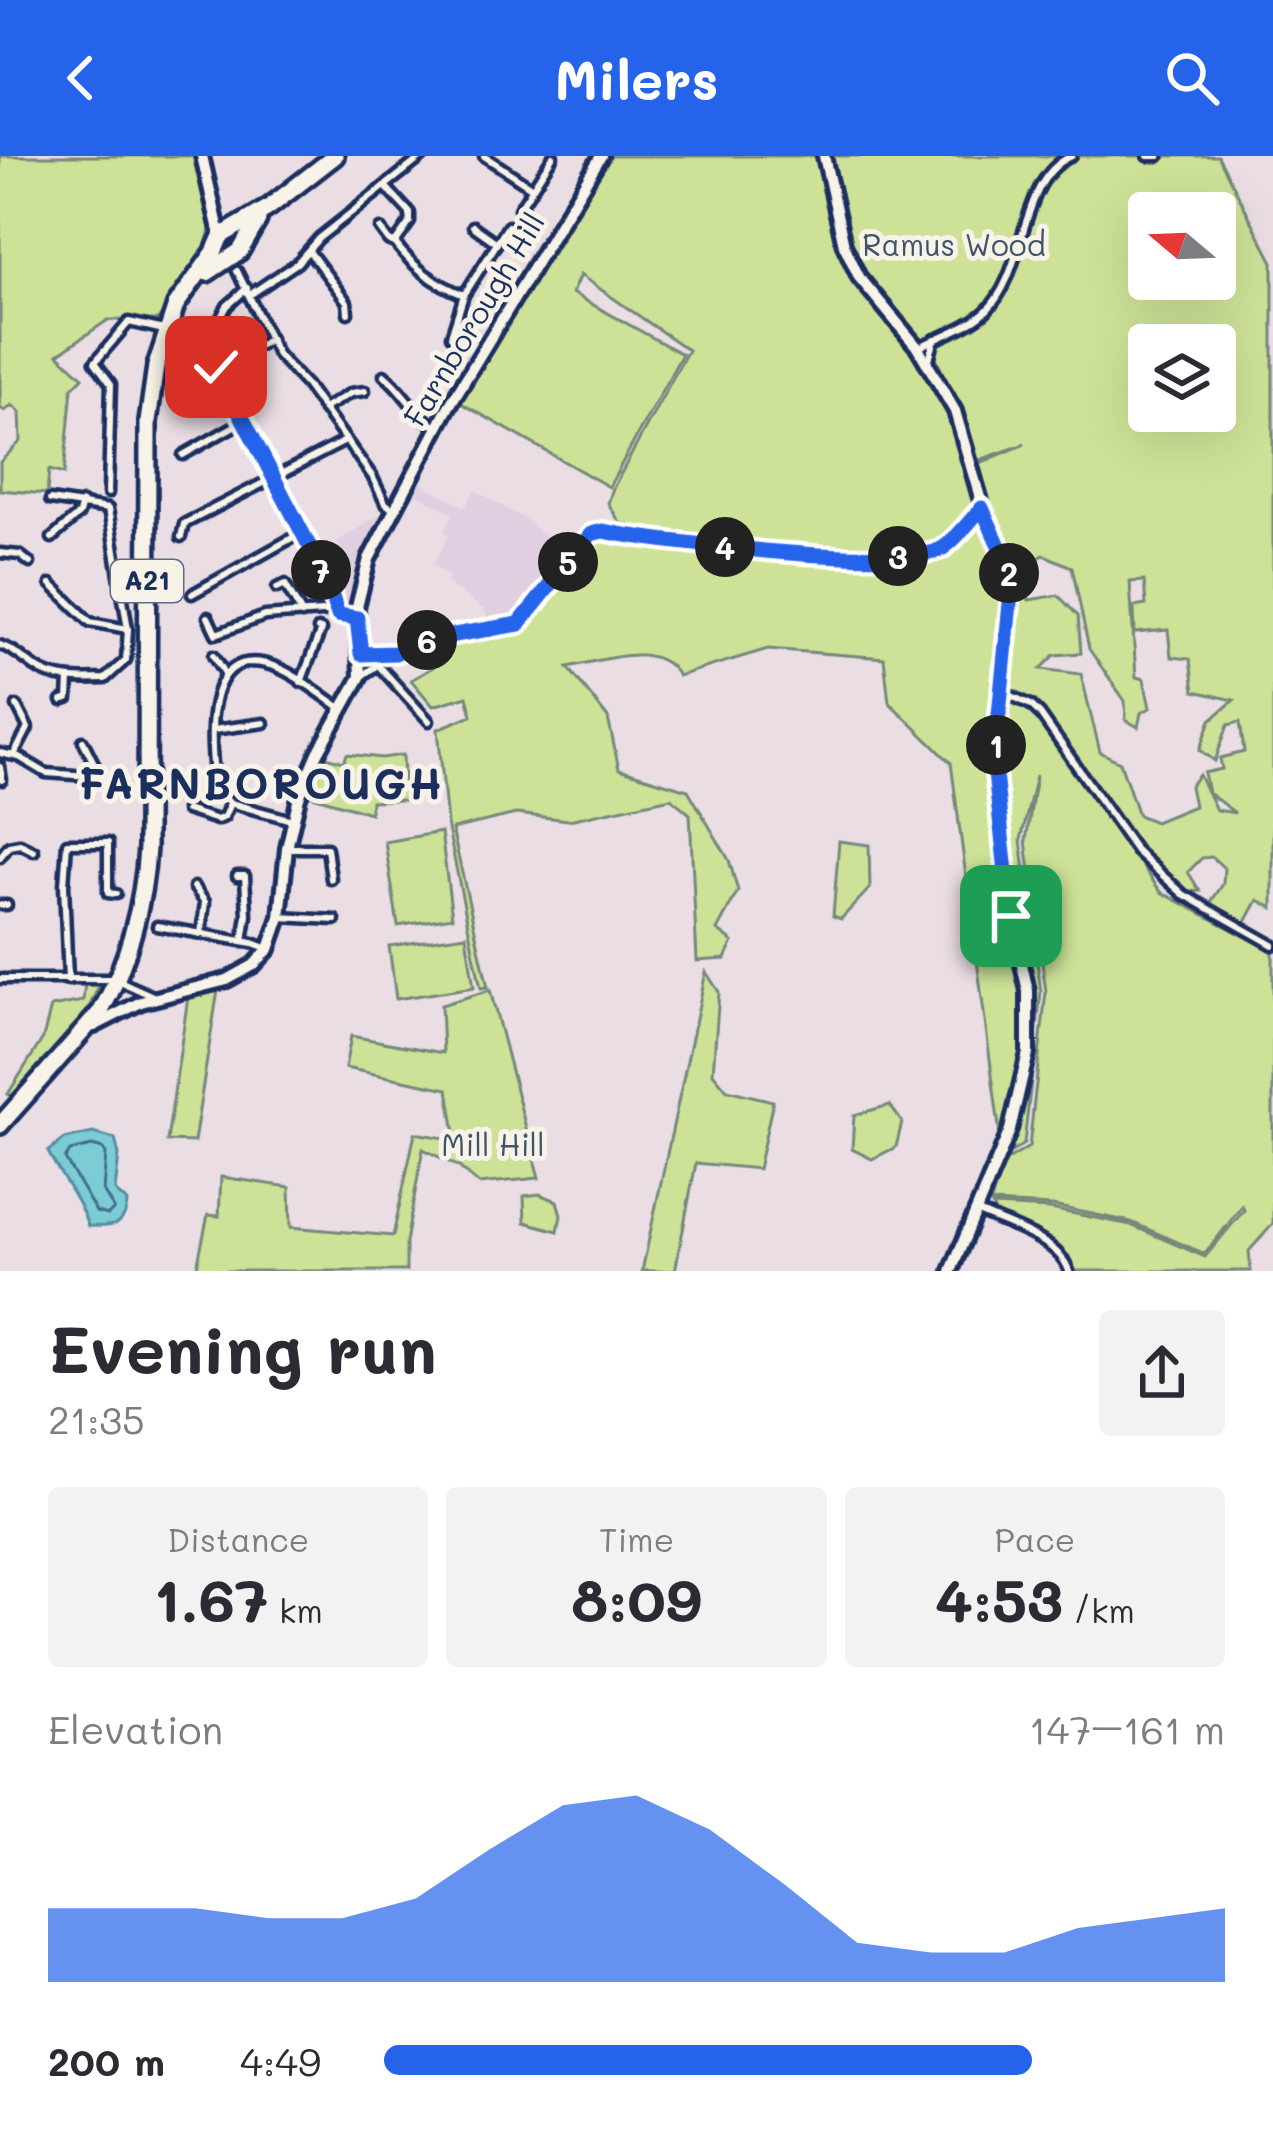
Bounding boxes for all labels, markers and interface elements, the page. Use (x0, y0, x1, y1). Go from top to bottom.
text: Milers (554, 43, 719, 114)
icon: back (48, 45, 114, 111)
icon: search (1159, 45, 1225, 111)
north arrow (1128, 192, 1236, 300)
map controls (1128, 192, 1236, 432)
street label: Farnborough Hill (394, 205, 553, 433)
park label: Ramus Wood (862, 224, 1046, 264)
pin (165, 316, 267, 418)
button: layers (1128, 324, 1236, 432)
icon: check (183, 334, 249, 400)
pin: 4 (695, 517, 755, 577)
text: 4 (715, 525, 735, 568)
pin: 3 (868, 526, 928, 586)
pin: 5 (538, 532, 598, 592)
text: 3 (888, 534, 908, 577)
pin: 7 (291, 540, 351, 600)
text: 5 (558, 540, 578, 583)
pin: 2 (979, 543, 1039, 603)
text: 7 (312, 548, 330, 591)
text: 2 (1000, 551, 1018, 594)
road number: A21 (111, 560, 183, 602)
pin: 6 (397, 610, 457, 670)
text: 6 (417, 618, 437, 661)
pin: 1 (966, 715, 1026, 775)
text: 1 (989, 723, 1003, 766)
district label: FARNBOROUGH (78, 755, 446, 810)
pin (960, 865, 1062, 967)
icon: arrive (978, 883, 1044, 949)
park label: Mill Hill (441, 1124, 545, 1164)
text: Evening run (48, 1305, 437, 1391)
button: share (1099, 1310, 1225, 1436)
text: 21:35 (48, 1393, 145, 1444)
text: Distance (167, 1517, 309, 1560)
text: Time (599, 1517, 674, 1560)
text: Pace (995, 1517, 1075, 1560)
text: 1.67 (154, 1560, 268, 1638)
text: 8:09 (571, 1560, 702, 1638)
text: 4:53 (935, 1560, 1063, 1638)
text: km (268, 1588, 323, 1631)
text: /km (1063, 1588, 1135, 1631)
text: Elevation (48, 1703, 223, 1754)
text: 147–161 m (1029, 1703, 1225, 1754)
text: 200 m (48, 2035, 165, 2086)
text: 4:49 (240, 2035, 321, 2086)

